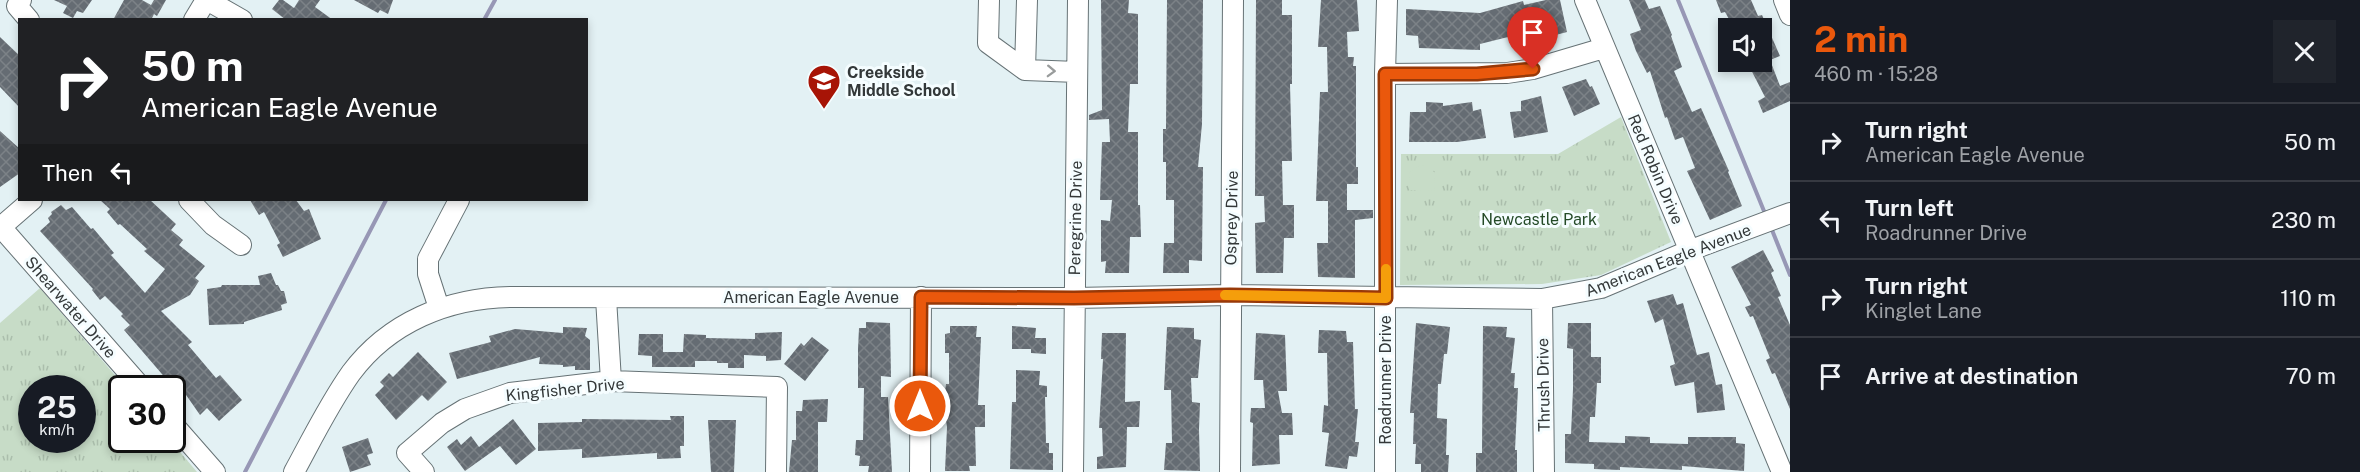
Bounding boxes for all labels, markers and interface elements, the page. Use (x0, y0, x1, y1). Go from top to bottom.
pin (1507, 7, 1558, 69)
icon: arrive (1516, 16, 1549, 49)
map controls (1718, 18, 1772, 72)
button: sound (1718, 18, 1772, 72)
text: 2 min (1814, 18, 1908, 60)
button: close (2273, 20, 2336, 83)
text: 50 m (141, 41, 244, 90)
icon: right (42, 42, 120, 120)
text: 460 m · 15:28 (1814, 62, 1938, 86)
school or university icon: Creekside Middle School (806, 63, 842, 110)
place label: Creekside Middle School (847, 63, 956, 100)
one-way arrow (1047, 65, 1056, 78)
text: American Eagle Avenue (141, 91, 438, 123)
street label: Red Robin Drive (1624, 111, 1687, 227)
text: Turn right (1865, 117, 1968, 143)
icon: right (1814, 126, 1847, 159)
text: 50 m (2284, 129, 2336, 155)
text: American Eagle Avenue (1865, 143, 2085, 167)
icon: left (105, 156, 138, 189)
text: Then (42, 160, 93, 186)
street label: Peregrine Drive (1065, 160, 1086, 276)
street label: Osprey Drive (1221, 170, 1242, 266)
text: Turn left (1865, 195, 1954, 221)
icon: left (1814, 204, 1847, 237)
text: 230 m (2271, 207, 2336, 233)
park label: Newcastle Park (1481, 210, 1597, 229)
street label: American Eagle Avenue (1583, 220, 1754, 301)
text: Roadrunner Drive (1865, 221, 2027, 245)
street label: Shearwater Drive (21, 253, 120, 362)
text: Turn right (1865, 273, 1968, 299)
icon: right (1814, 282, 1847, 315)
text: 110 m (2280, 285, 2336, 311)
street label: American Eagle Avenue (723, 288, 899, 307)
text: Kinglet Lane (1865, 299, 1982, 323)
street label: Roadrunner Drive (1376, 315, 1395, 445)
street label: Thrush Drive (1533, 338, 1554, 432)
icon: arrive (1814, 360, 1847, 393)
text: Arrive at destination (1865, 363, 2078, 389)
text: 70 m (2285, 363, 2336, 389)
street label: Kingfisher Drive (505, 374, 625, 405)
position arrow (888, 374, 952, 438)
speed limit sign: 30 (108, 375, 186, 453)
text: 25 (37, 389, 77, 425)
text: km/h (39, 421, 75, 438)

